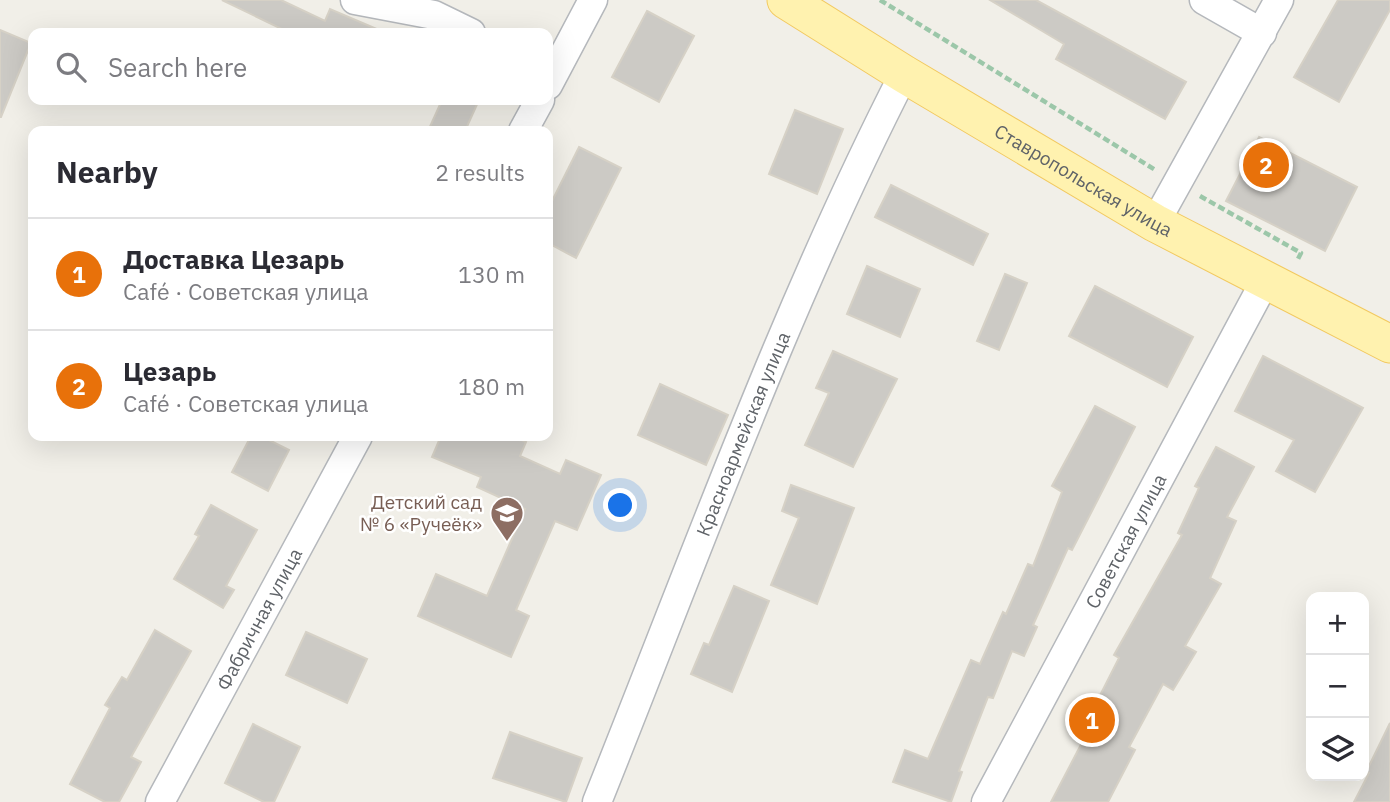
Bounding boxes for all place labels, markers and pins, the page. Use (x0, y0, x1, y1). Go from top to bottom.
pin: 2 (1243, 139, 1289, 191)
place label: Детский сад № 6 «Ручеёк» (360, 490, 482, 536)
school or university icon: Детский сад № 6 «Ручеёк» (488, 494, 526, 543)
pin: 1 (1069, 694, 1115, 746)

